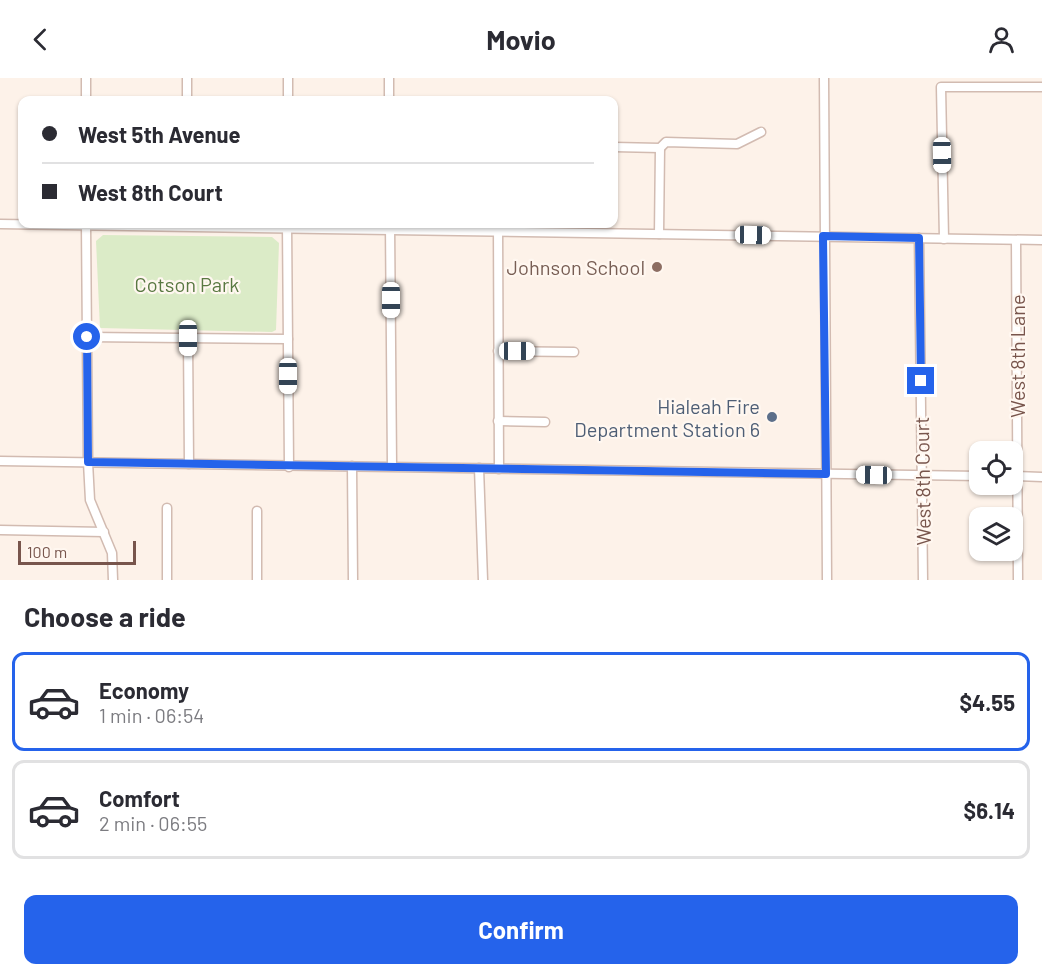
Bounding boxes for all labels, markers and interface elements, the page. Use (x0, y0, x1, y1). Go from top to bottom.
icon: back (24, 23, 57, 56)
text: Movio (486, 23, 556, 55)
icon: person (985, 23, 1018, 56)
text: West 5th Avenue (78, 121, 241, 147)
car (933, 137, 951, 173)
text: West 8th Court (78, 179, 223, 205)
car (735, 226, 771, 244)
place label: Johnson School (507, 255, 645, 279)
marker: Johnson School (650, 260, 664, 274)
park label: Cotson Park (135, 272, 239, 296)
car (382, 282, 400, 318)
street label: West 8th Lane (1005, 294, 1029, 418)
car (179, 320, 197, 356)
route start (73, 323, 100, 350)
car (499, 342, 535, 360)
car (279, 358, 297, 394)
route end (907, 367, 934, 394)
place label: Hialeah Fire Department Station 6 (574, 394, 760, 441)
marker: Hialeah Fire Department Station 6 (765, 410, 779, 424)
street label: West 8th Court (909, 416, 935, 546)
map controls (969, 441, 1023, 561)
button: locate (969, 441, 1023, 495)
car (856, 466, 892, 484)
button: layers (969, 507, 1023, 561)
scale bar (18, 538, 136, 565)
text: 100 m (27, 542, 67, 561)
text: Choose a ride (24, 600, 186, 632)
icon: car (27, 675, 81, 729)
text: Economy (99, 677, 189, 703)
text: $4.55 (959, 689, 1015, 715)
text: 1 min · 06:54 (99, 703, 204, 727)
icon: car (27, 783, 81, 837)
text: Comfort (99, 785, 180, 811)
text: $6.14 (964, 797, 1015, 823)
text: 2 min · 06:55 (99, 811, 207, 835)
button: Confirm (24, 895, 1018, 964)

